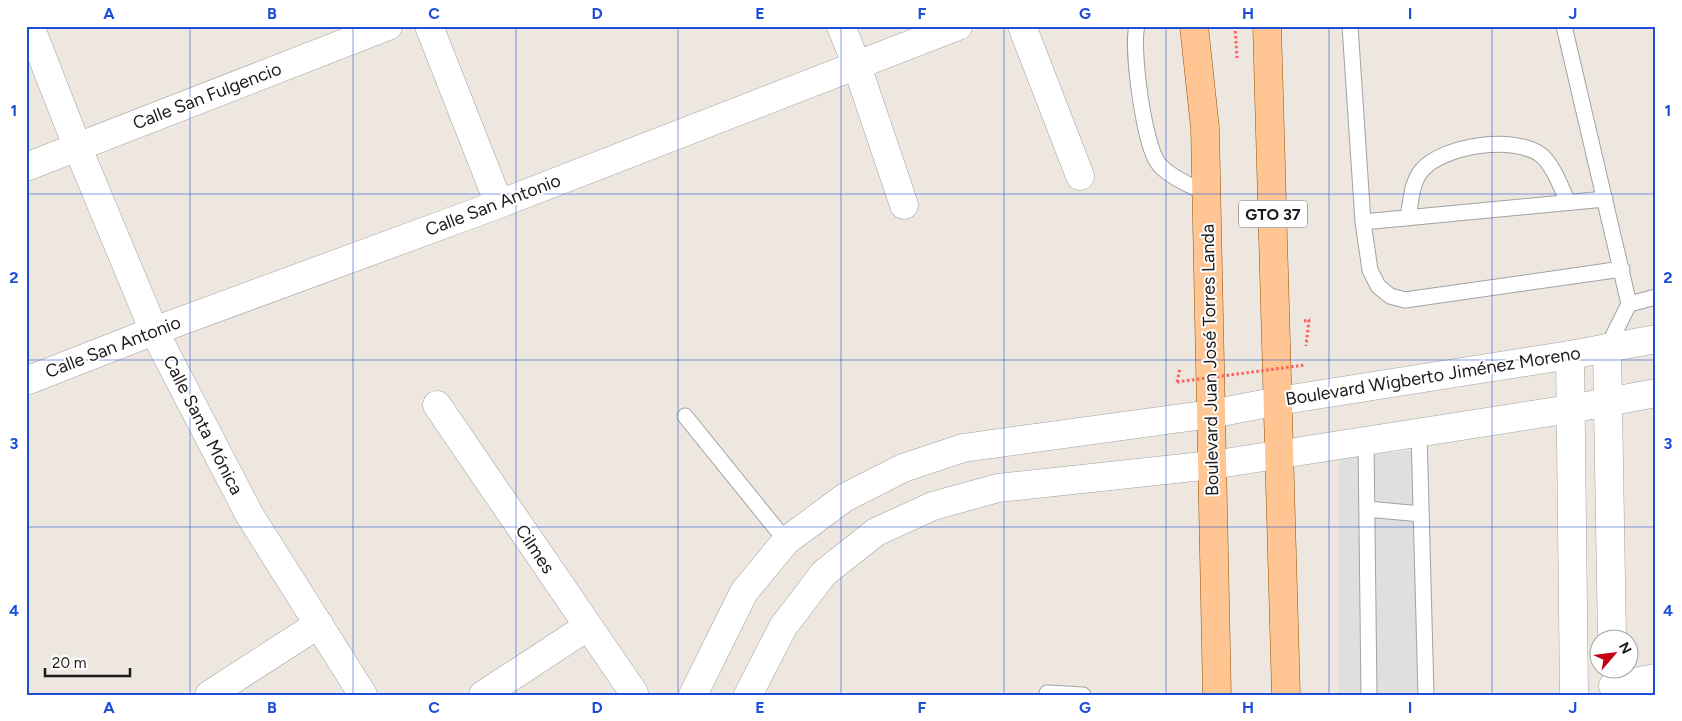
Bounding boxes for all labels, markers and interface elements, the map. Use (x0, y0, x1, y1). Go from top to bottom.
text: A (103, 4, 115, 23)
text: B (267, 4, 277, 23)
text: C (428, 4, 440, 23)
text: D (591, 4, 603, 23)
text: E (755, 4, 765, 23)
text: F (918, 4, 927, 23)
text: G (1079, 4, 1091, 23)
text: H (1242, 4, 1254, 23)
text: I (1408, 4, 1412, 23)
text: J (1569, 4, 1577, 23)
street label: Calle San Fulgencio (130, 58, 284, 134)
text: 1 (11, 101, 17, 120)
text: 1 (1665, 101, 1671, 120)
street label: Calle San Antonio (422, 169, 564, 241)
road number: GTO 37 (1239, 200, 1307, 228)
street label: Boulevard Juan José Torres Landa (1197, 224, 1223, 496)
text: 2 (9, 268, 19, 287)
text: 2 (1663, 268, 1673, 287)
street label: Calle San Antonio (42, 311, 184, 383)
street label: Boulevard Wigberto Jiménez Moreno (1284, 342, 1582, 410)
street label: Calle Santa Mónica (158, 351, 248, 499)
text: 3 (10, 434, 19, 453)
text: 3 (1664, 434, 1673, 453)
street label: Cilmes (511, 520, 559, 578)
text: 4 (9, 601, 19, 620)
text: 4 (1663, 601, 1673, 620)
north arrow (1590, 628, 1640, 678)
text: N (1615, 639, 1635, 657)
scale bar (45, 646, 130, 678)
text: 20 m (52, 654, 86, 672)
text: A (103, 698, 115, 717)
text: B (267, 698, 277, 717)
text: C (428, 698, 440, 717)
text: D (591, 698, 603, 717)
text: E (755, 698, 765, 717)
text: F (918, 698, 927, 717)
text: G (1079, 698, 1091, 717)
text: H (1242, 698, 1254, 717)
text: I (1408, 698, 1412, 717)
text: J (1569, 698, 1577, 717)

